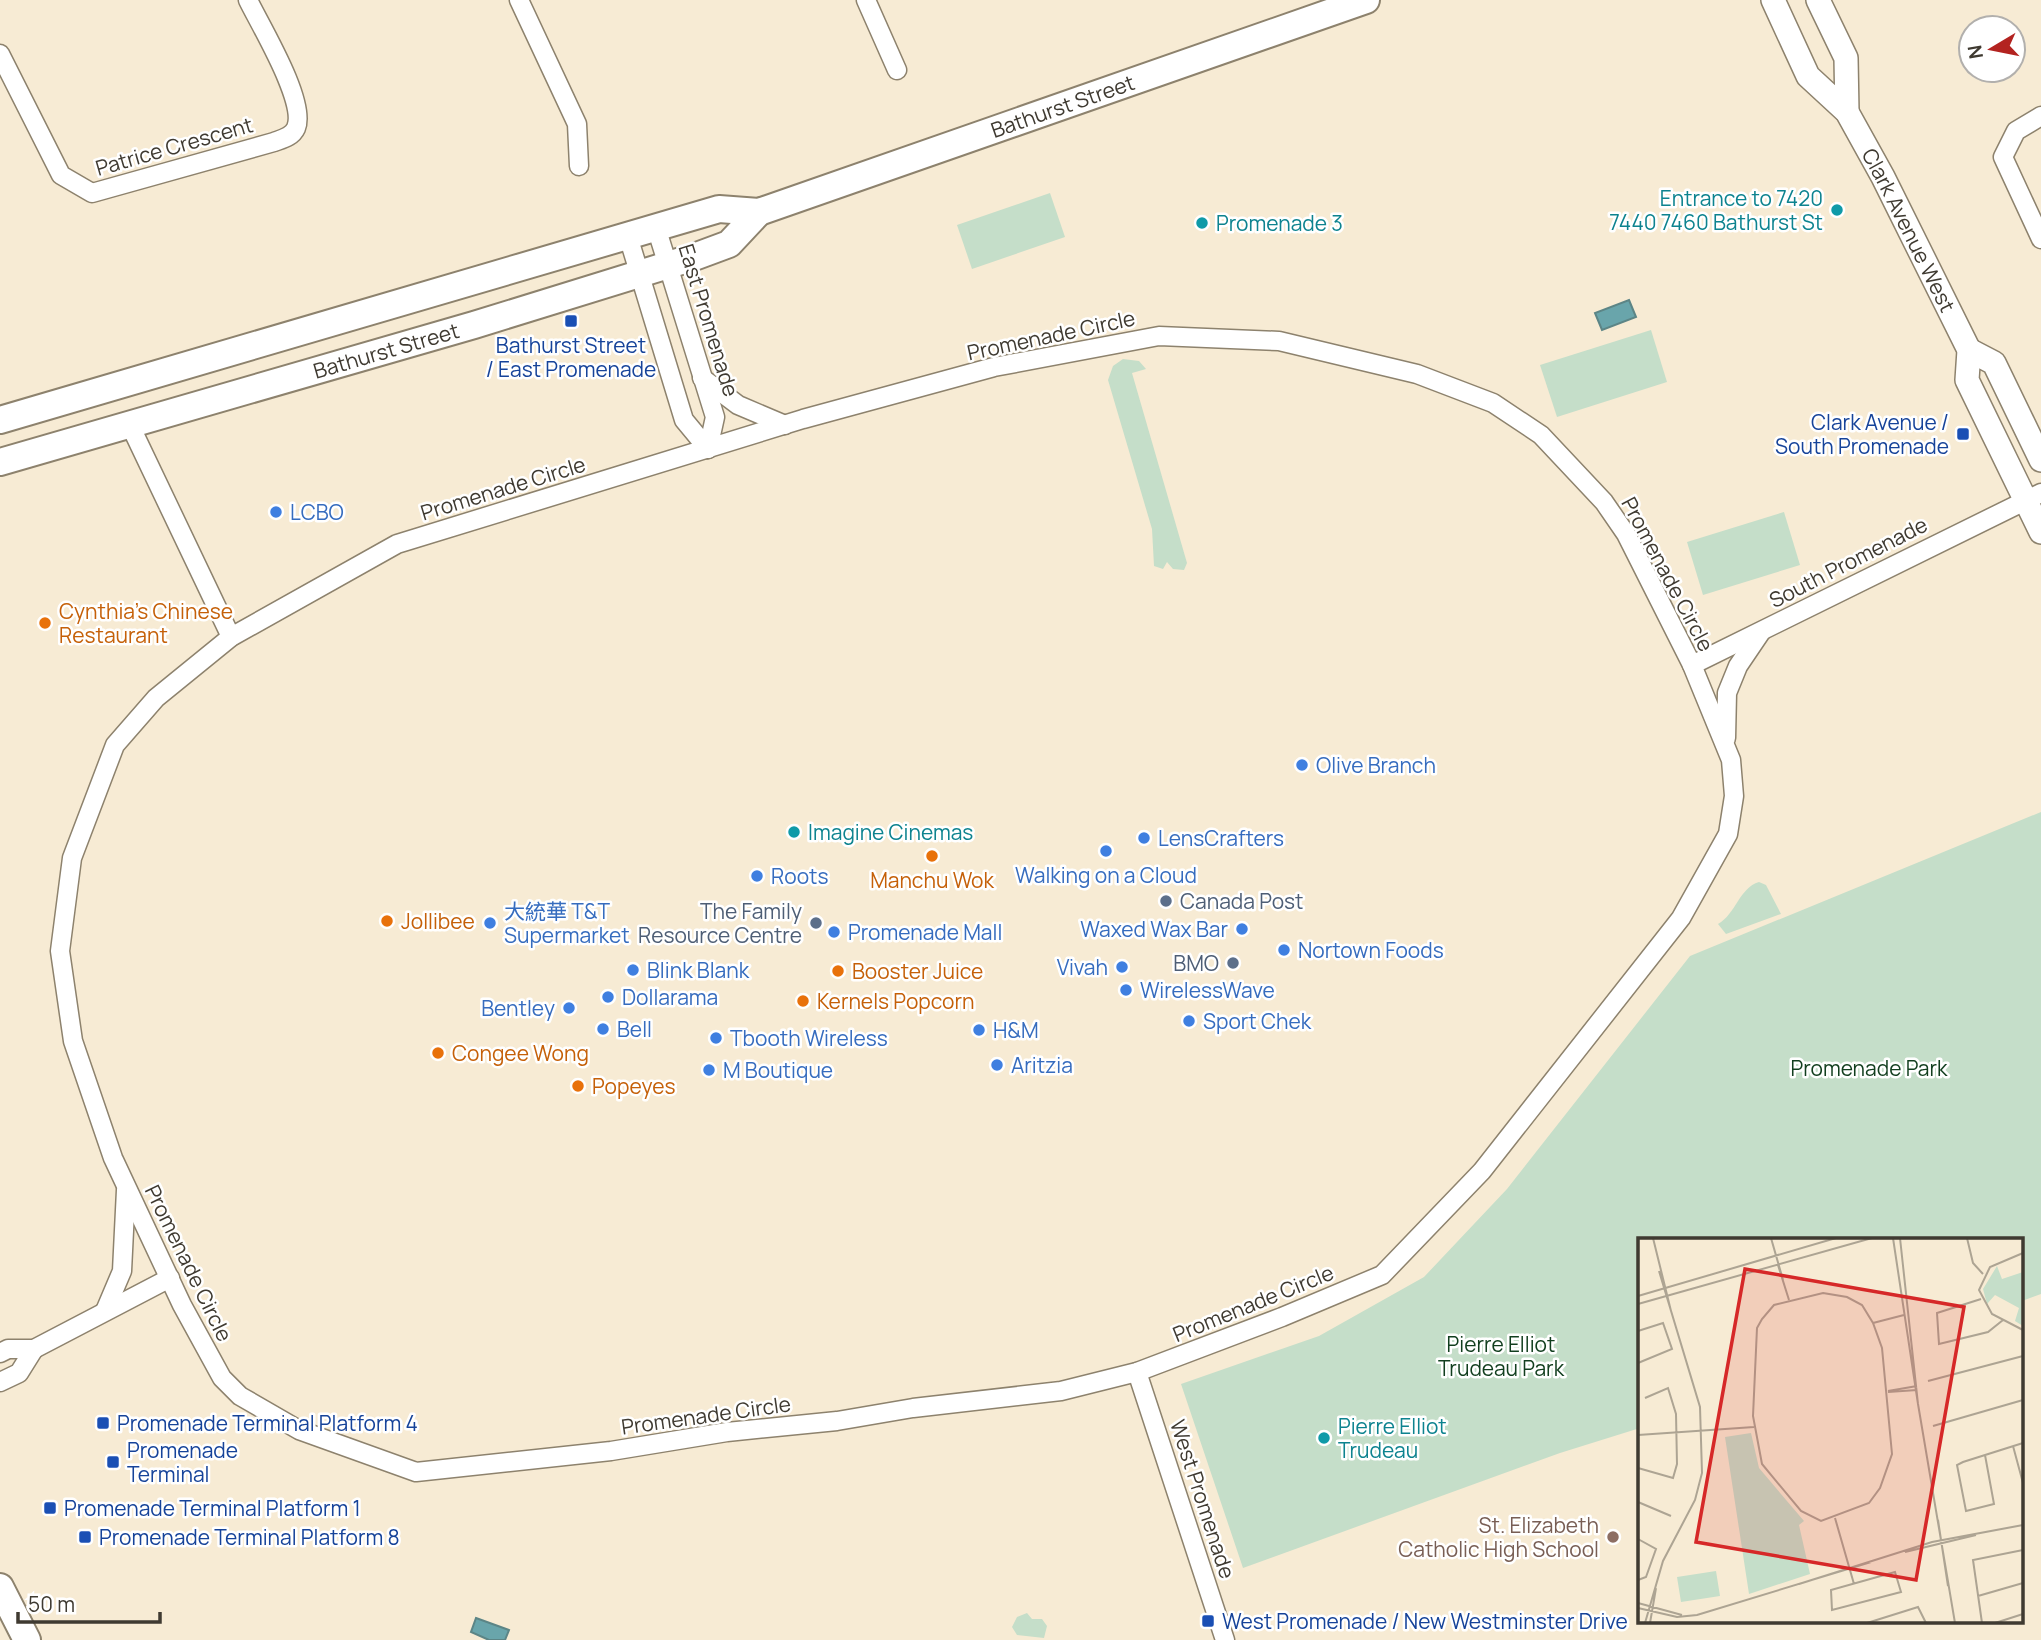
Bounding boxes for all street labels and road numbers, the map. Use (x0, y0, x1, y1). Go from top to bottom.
street label: Bathurst Street (987, 68, 1138, 144)
street label: Patrice Crescent (92, 110, 256, 182)
street label: Clark Avenue West (1856, 143, 1962, 317)
street label: East Promenade (672, 240, 746, 400)
street label: Promenade Circle (964, 304, 1138, 366)
street label: Bathurst Street (310, 316, 462, 385)
street label: Promenade Circle (417, 450, 589, 526)
street label: Promenade Circle (1615, 492, 1721, 656)
street label: South Promenade (1764, 510, 1932, 614)
street label: Promenade Circle (139, 1180, 239, 1346)
street label: Promenade Circle (1168, 1258, 1338, 1348)
street label: Promenade Circle (619, 1389, 793, 1441)
street label: West Promenade (1164, 1416, 1242, 1582)

